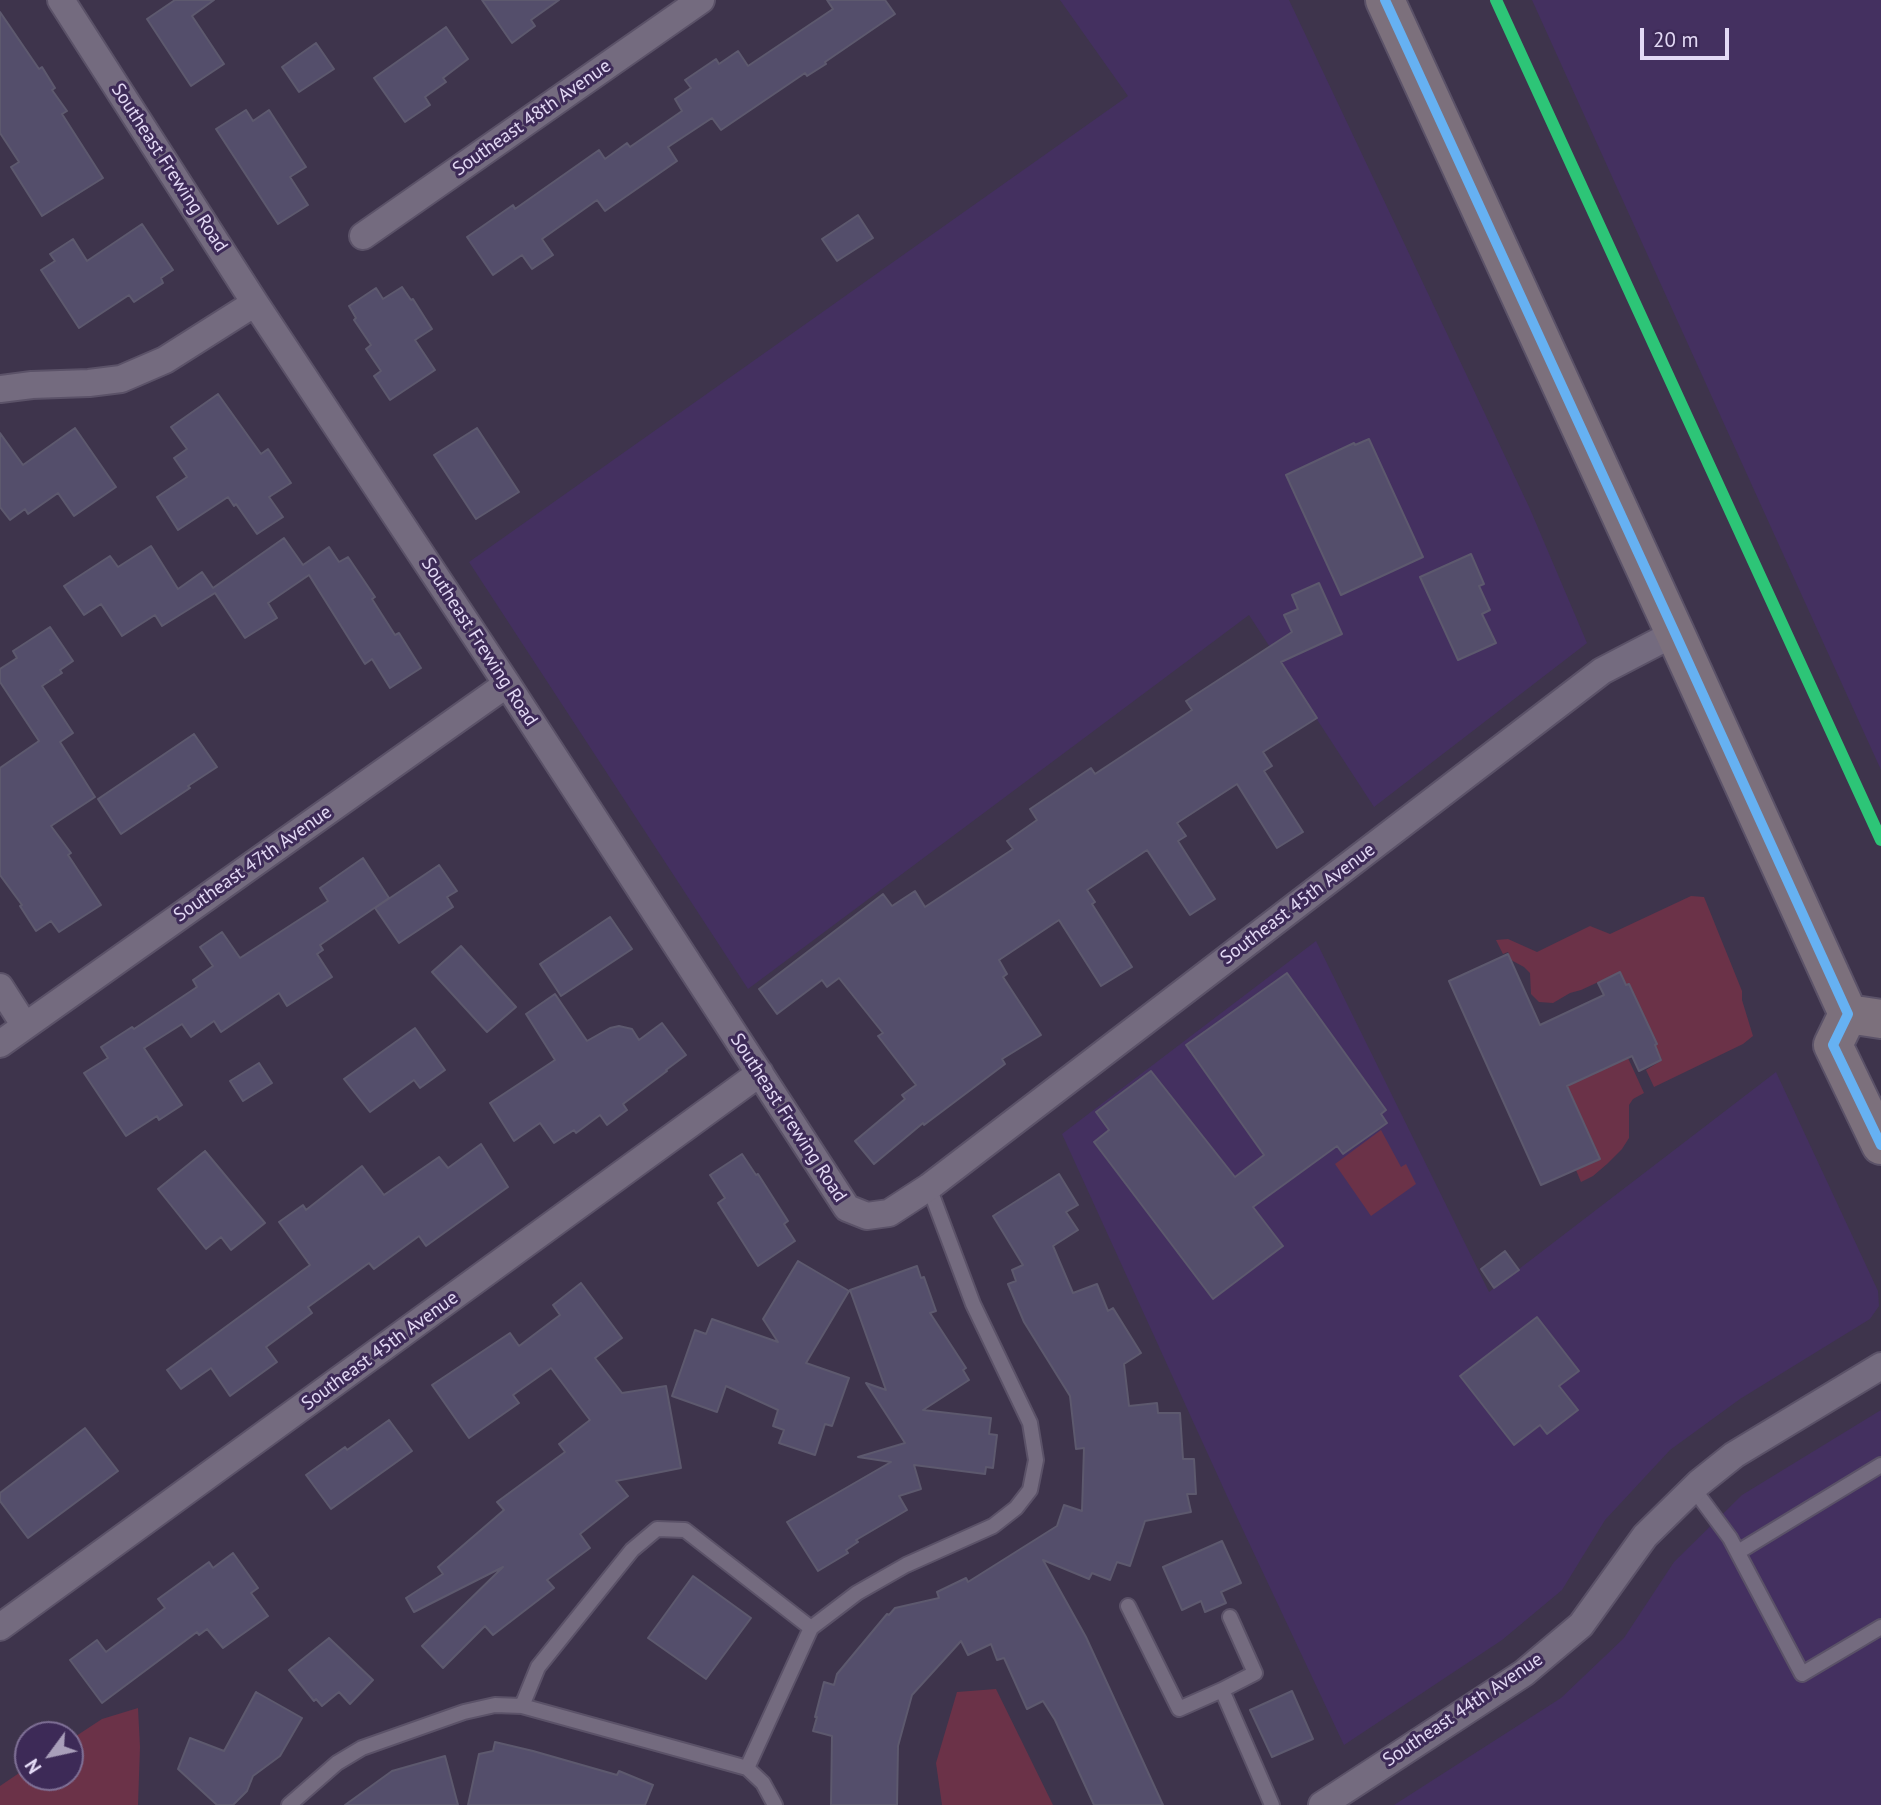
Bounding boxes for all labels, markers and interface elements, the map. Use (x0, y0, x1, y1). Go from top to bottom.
scale bar (1643, 14, 1732, 58)
text: 20 m (1653, 26, 1699, 53)
street label: Southeast 48th Avenue (449, 55, 615, 181)
street label: Southeast Frewing Road (106, 79, 232, 257)
street label: Southeast Frewing Road (416, 553, 542, 731)
street label: Southeast 47th Avenue (170, 801, 336, 927)
street label: Southeast 45th Avenue (1216, 838, 1380, 970)
street label: Southeast Frewing Road (725, 1029, 851, 1207)
street label: Southeast 45th Avenue (297, 1287, 463, 1415)
street label: Southeast 44th Avenue (1379, 1648, 1547, 1772)
north arrow (14, 1721, 84, 1791)
text: N (20, 1755, 47, 1778)

